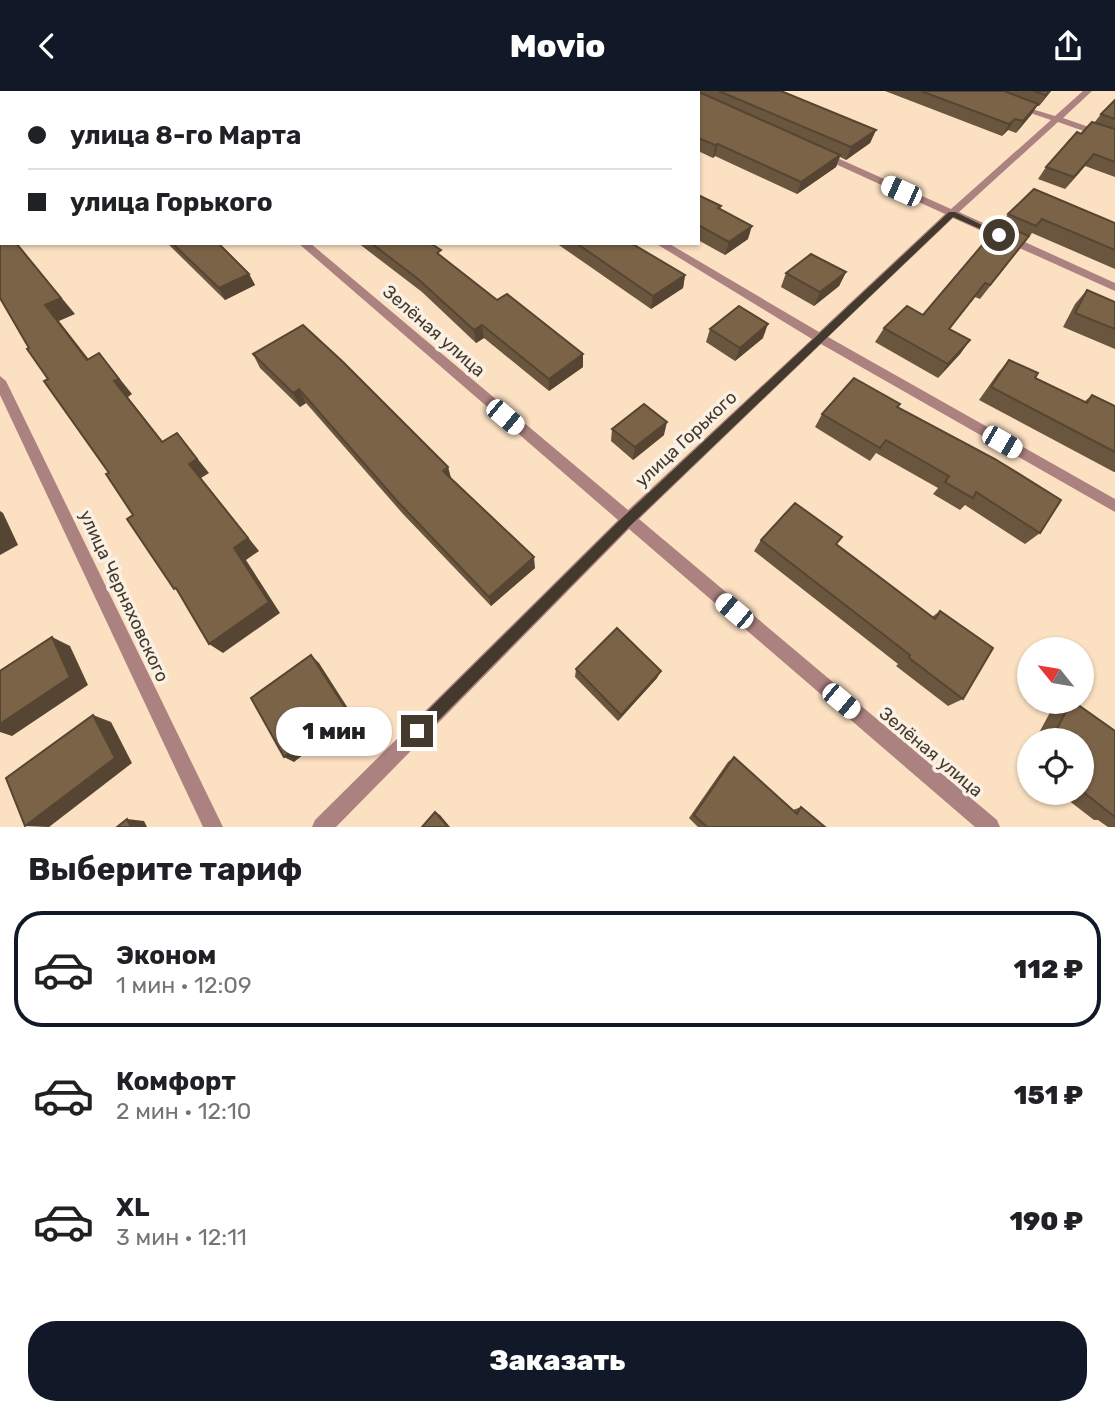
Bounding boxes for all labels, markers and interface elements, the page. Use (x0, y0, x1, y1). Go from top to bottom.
icon: back (28, 27, 66, 65)
text: Movio (510, 27, 605, 65)
icon: share (1049, 27, 1087, 65)
text: улица 8-го Марта (70, 120, 301, 151)
car (878, 173, 925, 209)
text: улица Горького (70, 187, 273, 218)
route start (983, 219, 1015, 251)
street label: Зелёная улица (378, 281, 490, 381)
street label: улица Горького (631, 386, 741, 492)
car (483, 395, 528, 439)
car (979, 422, 1026, 462)
street label: улица Черняховского (75, 507, 173, 685)
car (712, 589, 757, 633)
north arrow (1017, 637, 1094, 714)
map controls (1017, 637, 1094, 805)
car (819, 679, 864, 723)
street label: Зелёная улица (875, 702, 987, 802)
callout: 1 мин (277, 707, 392, 755)
route end (401, 715, 433, 747)
text: 1 мин (302, 717, 366, 745)
button: locate (1017, 728, 1094, 805)
text: Выберите тариф (28, 850, 302, 888)
icon: car (32, 938, 95, 1001)
text: Эконом (116, 940, 216, 971)
text: 112 ₽ (1014, 954, 1083, 985)
text: 1 мин · 12:09 (116, 971, 252, 999)
icon: car (32, 1064, 95, 1127)
text: Комфорт (116, 1066, 236, 1097)
text: 151 ₽ (1014, 1080, 1083, 1111)
text: 2 мин · 12:10 (116, 1097, 251, 1125)
icon: car (32, 1190, 95, 1253)
text: XL (116, 1192, 149, 1223)
text: 190 ₽ (1009, 1206, 1083, 1237)
text: 3 мин · 12:11 (116, 1223, 247, 1251)
button: Заказать (28, 1321, 1087, 1401)

